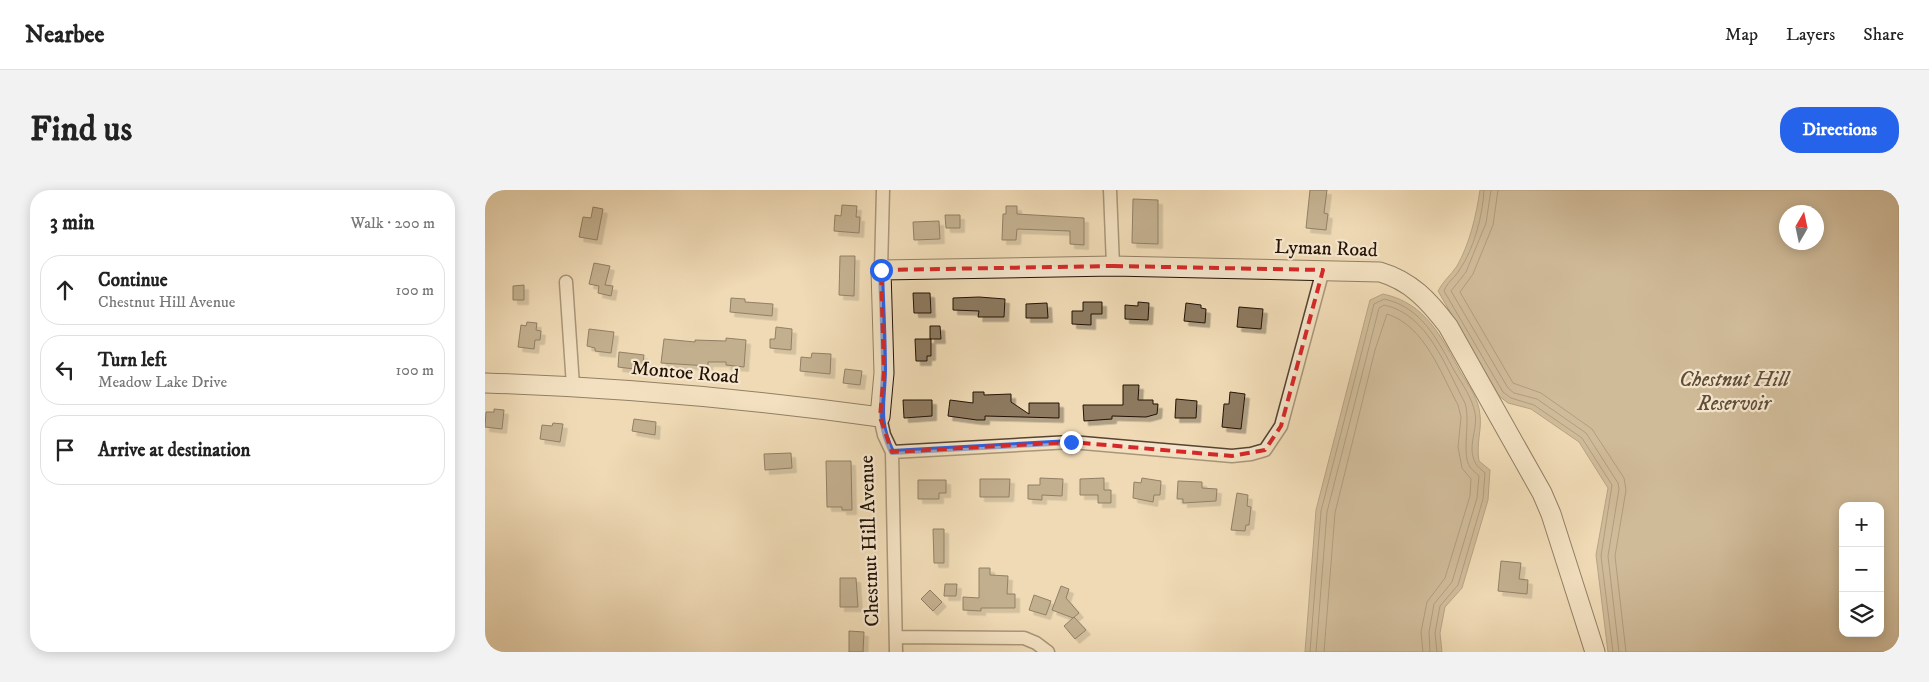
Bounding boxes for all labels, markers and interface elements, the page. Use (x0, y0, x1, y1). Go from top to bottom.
text: Nearbee (25, 20, 104, 50)
text: Map (1725, 24, 1758, 46)
text: Layers (1786, 24, 1835, 46)
text: Share (1863, 24, 1904, 46)
button: Directions (1780, 107, 1899, 153)
text: Find us (30, 108, 132, 152)
north arrow (1779, 205, 1824, 250)
text: 3 min (50, 210, 95, 236)
text: Walk · 200 m (351, 213, 435, 233)
street label: Lyman Road (1274, 235, 1378, 263)
route start (870, 259, 893, 282)
text: Continue (98, 269, 168, 292)
icon: ahead (51, 276, 79, 304)
text: 100 m (396, 280, 434, 300)
text: Chestnut Hill Avenue (98, 292, 235, 312)
text: Turn left (98, 349, 167, 372)
icon: left (51, 356, 79, 384)
street label: Montoe Road (630, 356, 740, 390)
text: 100 m (396, 360, 434, 380)
water label: Chestnut Hill Reservoir (1679, 367, 1792, 417)
text: Meadow Lake Drive (98, 372, 227, 392)
route end (1060, 431, 1083, 454)
icon: arrive (51, 436, 79, 464)
text: Arrive at destination (98, 439, 250, 462)
street label: Chestnut Hill Avenue (855, 455, 885, 627)
map controls (1839, 502, 1884, 637)
button: + (1839, 502, 1884, 547)
button: − (1839, 547, 1884, 592)
button: layers (1839, 592, 1884, 637)

